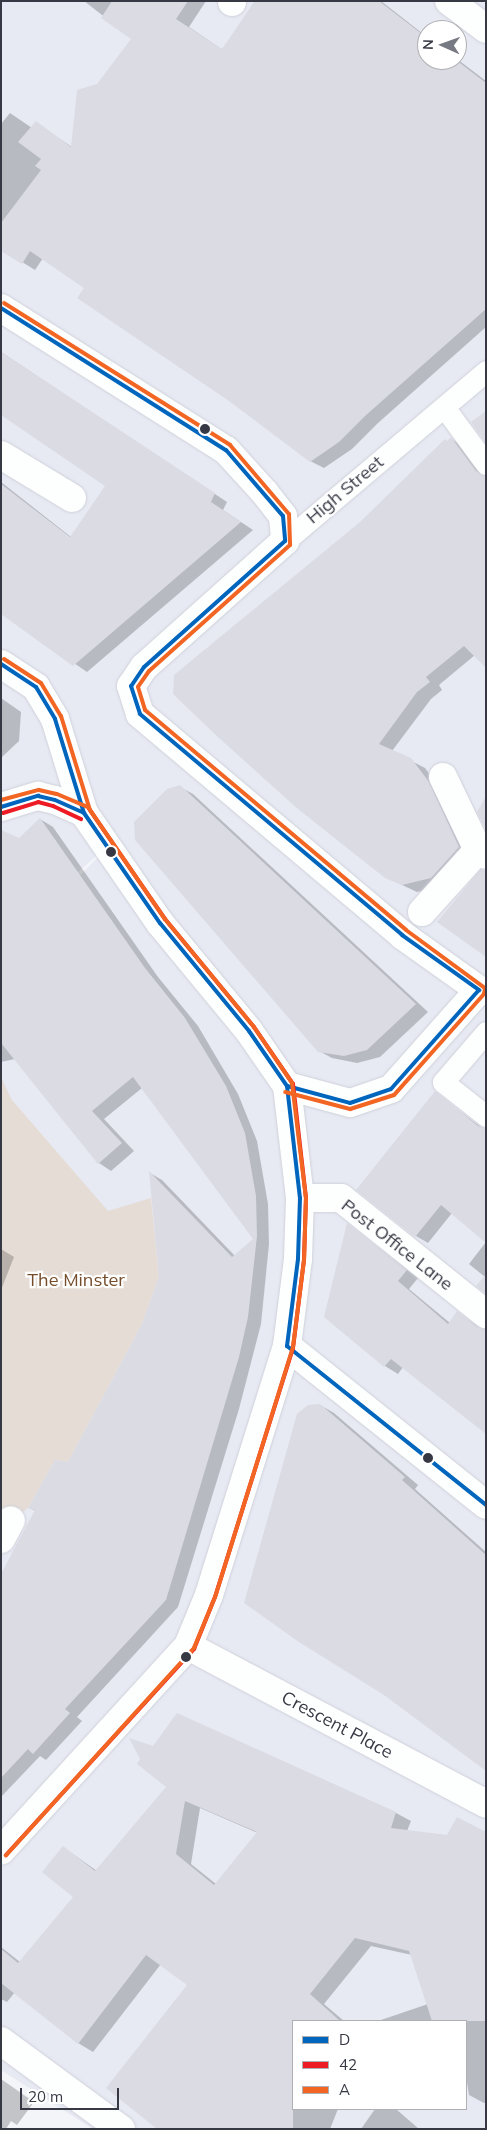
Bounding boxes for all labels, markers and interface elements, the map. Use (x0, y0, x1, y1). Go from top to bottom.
north arrow (417, 20, 467, 70)
text: N (419, 39, 437, 50)
unlabelled marker (200, 424, 210, 434)
street label: High Street (302, 452, 388, 528)
unlabelled marker (106, 847, 116, 857)
street label: Post Office Lane (337, 1195, 457, 1295)
park label: The Minster (27, 1269, 125, 1291)
unlabelled marker (423, 1453, 433, 1463)
unlabelled marker (181, 1652, 191, 1662)
street label: Crescent Place (278, 1687, 396, 1763)
legend (292, 2020, 467, 2110)
text: D (339, 2030, 350, 2049)
text: 42 (339, 2055, 357, 2074)
scale bar (22, 2078, 121, 2110)
text: A (339, 2080, 350, 2099)
text: 20 m (28, 2087, 63, 2106)

